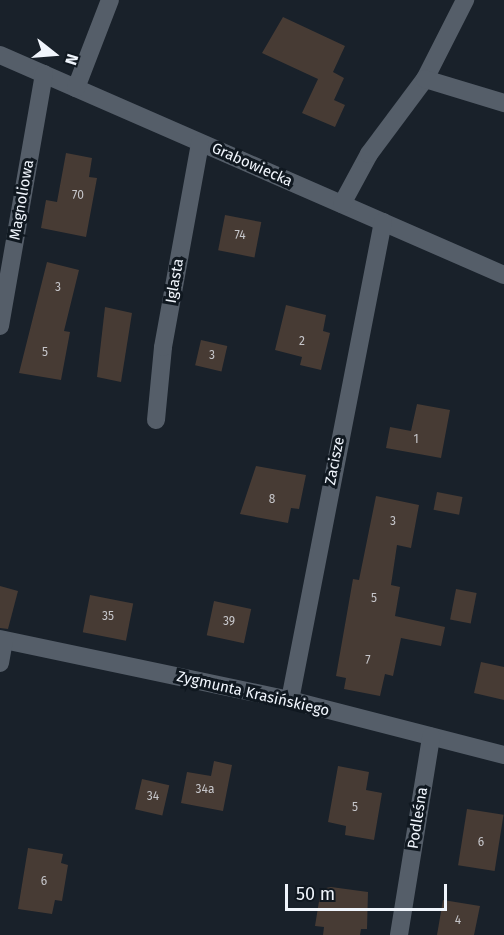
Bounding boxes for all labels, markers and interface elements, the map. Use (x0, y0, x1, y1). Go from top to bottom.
north arrow (24, 24, 84, 84)
text: N (61, 52, 82, 67)
street label: Grabowiecka (209, 139, 295, 191)
street label: Magnoliowa (6, 158, 38, 242)
house number: 70 (72, 189, 84, 203)
house number: 74 (234, 229, 246, 243)
street label: Iglasta (162, 257, 188, 305)
house number: 3 (55, 281, 61, 295)
house number: 2 (299, 335, 305, 349)
house number: 5 (42, 346, 48, 360)
house number: 3 (209, 349, 215, 363)
house number: 1 (413, 433, 419, 447)
street label: Zacisze (322, 435, 348, 487)
house number: 8 (269, 493, 275, 507)
house number: 3 (390, 515, 396, 529)
house number: 5 (371, 592, 377, 606)
house number: 35 (102, 610, 114, 624)
house number: 39 (223, 615, 235, 629)
house number: 7 (365, 654, 371, 668)
street label: Zygmunta Krasińskiego (175, 668, 331, 720)
house number: 34a (196, 783, 214, 797)
street label: Podleśna (404, 786, 432, 850)
house number: 34 (147, 790, 159, 804)
house number: 5 (352, 801, 358, 815)
house number: 6 (478, 836, 484, 850)
scale bar (288, 872, 450, 910)
house number: 6 (41, 875, 47, 889)
text: 50 m (296, 883, 335, 905)
house number: 4 (455, 914, 461, 928)

